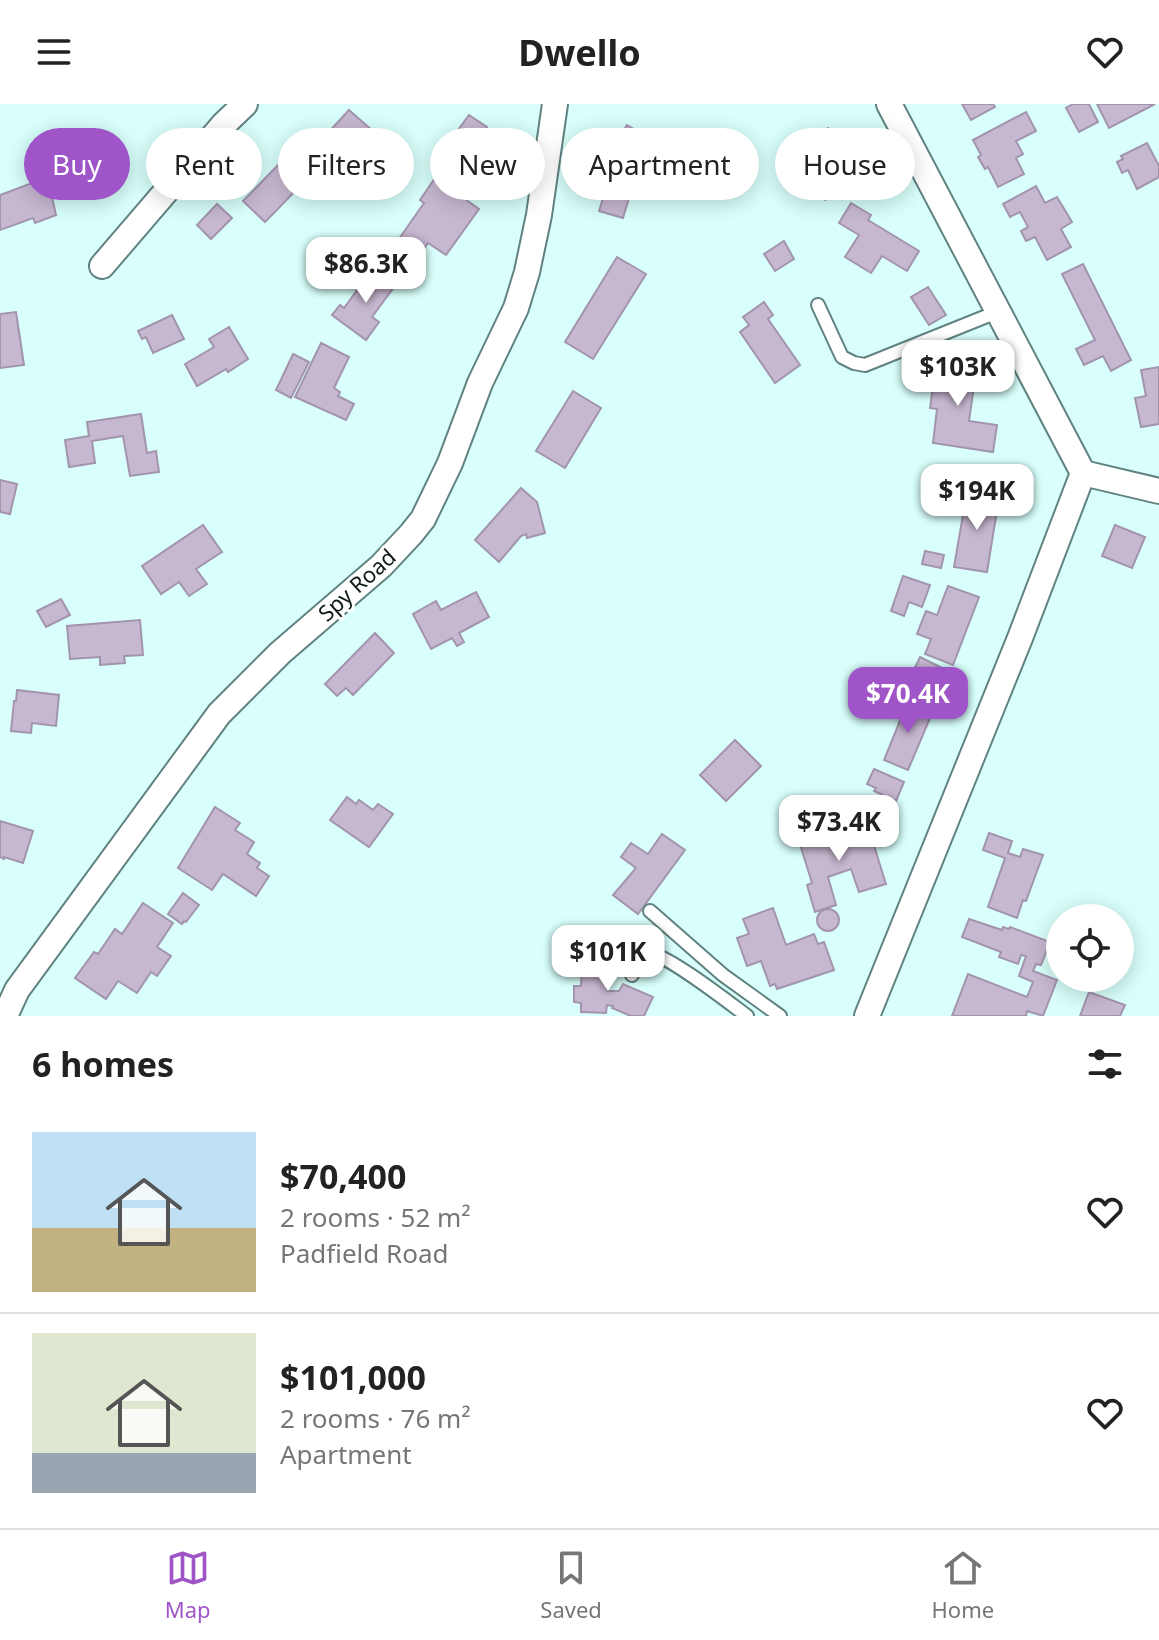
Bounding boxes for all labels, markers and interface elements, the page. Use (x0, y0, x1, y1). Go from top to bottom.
text: Dwello (518, 28, 641, 77)
icon: menu (32, 30, 76, 74)
icon: heart (1083, 30, 1127, 74)
chip: Buy (24, 128, 130, 200)
chip: Rent (146, 128, 262, 200)
chip: Filters (278, 128, 414, 200)
chip: New (430, 128, 545, 200)
chip: Apartment (561, 128, 759, 200)
chip: House (775, 128, 915, 200)
pin: $86.3K (301, 237, 431, 305)
text: $86.3K (324, 245, 408, 281)
pin: $103K (902, 340, 1014, 408)
text: $103K (920, 348, 996, 384)
pin: $194K (921, 464, 1033, 532)
text: $194K (939, 472, 1015, 508)
street label: Spy Road (311, 541, 402, 627)
pin: $70.4K (843, 667, 973, 735)
text: $70.4K (866, 675, 950, 711)
pin: $73.4K (774, 795, 904, 863)
text: $73.4K (797, 803, 881, 839)
map controls (1046, 904, 1134, 992)
button: locate (1046, 904, 1134, 992)
pin: $101K (552, 925, 664, 993)
text: $101K (570, 933, 646, 969)
text: 6 homes (32, 1041, 174, 1087)
icon: filters (1083, 1042, 1127, 1086)
text: $70,400 (280, 1153, 406, 1199)
icon: home (96, 1164, 192, 1260)
icon: heart (1083, 1190, 1127, 1234)
text: 2 rooms · 52 m² (280, 1199, 470, 1235)
text: Padfield Road (280, 1235, 449, 1271)
text: $101,000 (280, 1354, 426, 1400)
icon: home (96, 1365, 192, 1461)
icon: heart (1083, 1391, 1127, 1435)
text: 2 rooms · 76 m² (280, 1400, 470, 1436)
text: Apartment (280, 1436, 412, 1472)
tab: Map (165, 1546, 211, 1624)
tab: Saved (540, 1546, 602, 1624)
tab: Home (932, 1546, 994, 1624)

